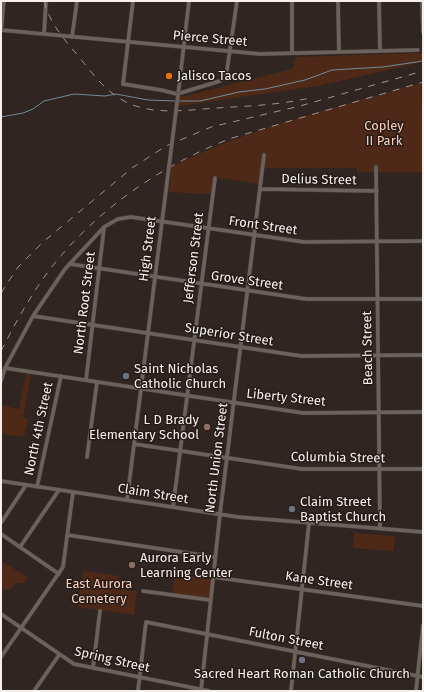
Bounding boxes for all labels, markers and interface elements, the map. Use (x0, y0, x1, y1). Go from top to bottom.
street label: Pierce Street (172, 28, 248, 50)
place label: Jalisco Tacos (177, 68, 251, 84)
marker: Jalisco Tacos (164, 71, 174, 81)
park label: Copley II Park (364, 118, 404, 149)
street label: Delius Street (281, 172, 357, 188)
street label: Jefferson Street (181, 212, 207, 304)
street label: Front Street (228, 213, 298, 239)
street label: High Street (136, 215, 160, 283)
street label: North Root Street (71, 251, 99, 355)
street label: Grove Street (210, 268, 284, 294)
street label: Beach Street (360, 311, 376, 385)
street label: Superior Street (184, 320, 274, 350)
place label: Saint Nicholas Catholic Church (134, 361, 226, 392)
marker: Saint Nicholas Catholic Church (121, 371, 131, 381)
street label: North 4th Street (21, 381, 57, 477)
street label: Liberty Street (246, 386, 326, 410)
street label: North Union Street (202, 402, 232, 514)
place label: L D Brady Elementary School (89, 412, 199, 443)
marker: L D Brady Elementary School (202, 422, 212, 432)
street label: Columbia Street (291, 449, 385, 467)
street label: Claim Street (116, 481, 190, 507)
place label: Claim Street Baptist Church (300, 494, 386, 525)
marker: Claim Street Baptist Church (287, 504, 297, 514)
place label: Aurora Early Learning Center (140, 550, 233, 581)
marker: Aurora Early Learning Center (127, 560, 137, 570)
street label: Kane Street (284, 569, 354, 593)
park label: East Aurora Cemetery (66, 576, 132, 607)
street label: Fulton Street (247, 624, 325, 654)
street label: Spring Street (73, 644, 151, 676)
marker: Sacred Heart Roman Catholic Church (297, 655, 307, 665)
place label: Sacred Heart Roman Catholic Church (194, 666, 410, 682)

